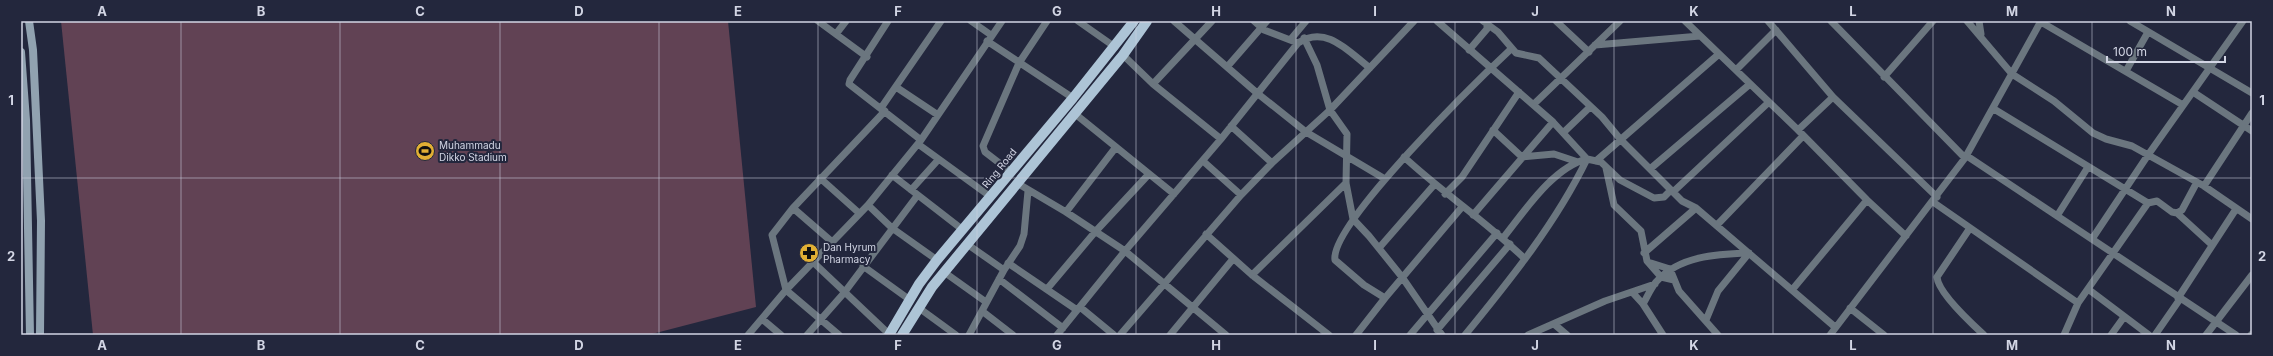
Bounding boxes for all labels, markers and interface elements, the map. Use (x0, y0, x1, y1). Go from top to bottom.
text: A (97, 3, 107, 19)
text: B (257, 3, 266, 19)
text: C (415, 3, 425, 19)
text: D (574, 3, 584, 19)
text: E (734, 3, 742, 19)
text: F (894, 3, 902, 19)
text: G (1052, 3, 1062, 19)
text: H (1211, 3, 1221, 19)
text: I (1373, 3, 1377, 19)
text: J (1531, 3, 1539, 19)
text: K (1689, 3, 1699, 19)
text: L (1849, 3, 1857, 19)
text: M (2006, 3, 2018, 19)
text: N (2166, 3, 2176, 19)
scale bar (2107, 38, 2225, 64)
text: 100 m (2113, 44, 2147, 59)
text: 1 (8, 92, 14, 108)
text: 1 (2259, 92, 2265, 108)
place label: Muhammadu Dikko Stadium (439, 139, 507, 163)
sports icon: Muhammadu Dikko Stadium (414, 140, 436, 162)
street label: Ring Road (979, 146, 1019, 190)
place label: Dan Hyrum Pharmacy (823, 241, 876, 265)
pharmacy icon: Dan Hyrum Pharmacy (798, 242, 820, 264)
text: 2 (7, 248, 15, 264)
text: 2 (2258, 248, 2266, 264)
text: A (97, 337, 107, 353)
text: B (257, 337, 266, 353)
text: C (415, 337, 425, 353)
text: D (574, 337, 584, 353)
text: E (734, 337, 742, 353)
text: F (894, 337, 902, 353)
text: G (1052, 337, 1062, 353)
text: H (1211, 337, 1221, 353)
text: I (1373, 337, 1377, 353)
text: J (1531, 337, 1539, 353)
text: K (1689, 337, 1699, 353)
text: L (1849, 337, 1857, 353)
text: M (2006, 337, 2018, 353)
text: N (2166, 337, 2176, 353)

